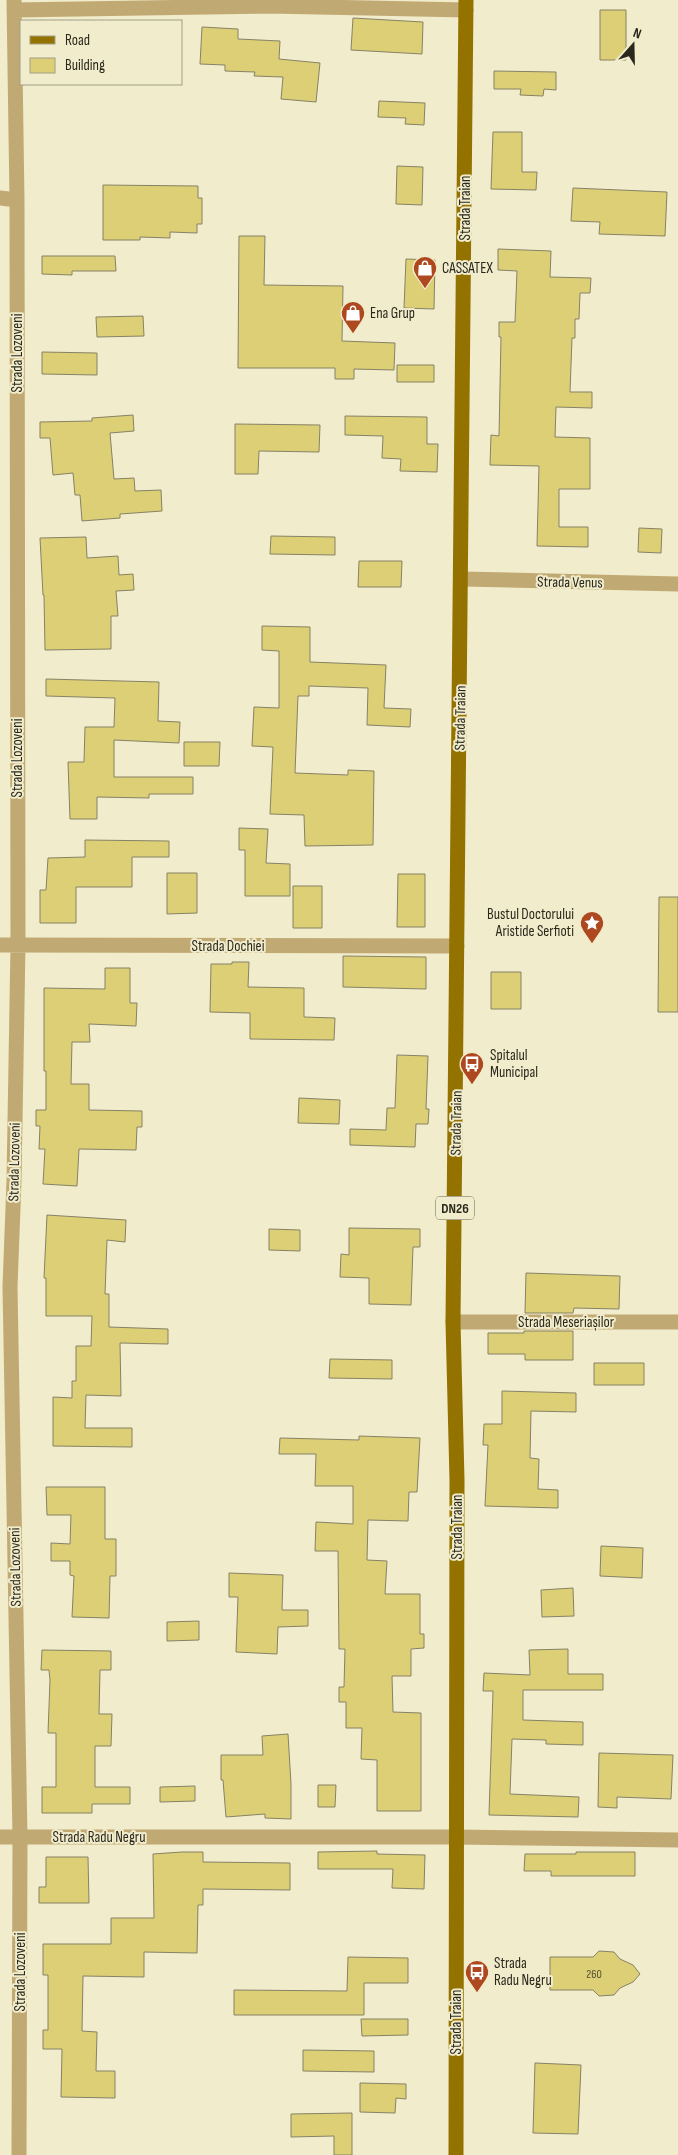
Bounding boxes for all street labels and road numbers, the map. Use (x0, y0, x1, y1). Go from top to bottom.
street label: Strada Traian (456, 175, 475, 241)
street label: Strada Lozoveni (8, 313, 27, 392)
street label: Strada Venus (537, 572, 603, 593)
street label: Strada Traian (450, 685, 471, 751)
street label: Strada Lozoveni (8, 718, 27, 797)
street label: Strada Dochiei (192, 937, 265, 956)
street label: Strada Traian (446, 1090, 467, 1156)
street label: Strada Lozoveni (4, 1122, 25, 1202)
road number: DN26 (436, 1196, 474, 1220)
street label: Strada Meseriașilor (518, 1313, 615, 1332)
street label: Strada Traian (448, 1494, 467, 1560)
street label: Strada Lozoveni (5, 1527, 26, 1607)
street label: Strada Radu Negru (53, 1828, 145, 1847)
street label: Strada Lozoveni (11, 1932, 30, 2011)
street label: Strada Traian (447, 1989, 466, 2055)

